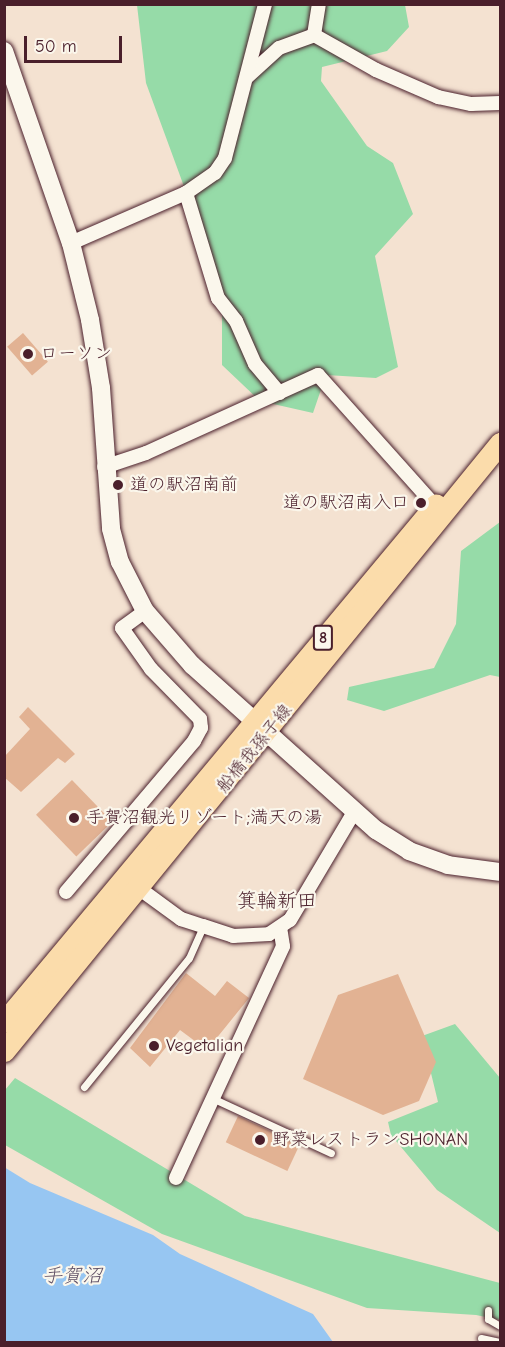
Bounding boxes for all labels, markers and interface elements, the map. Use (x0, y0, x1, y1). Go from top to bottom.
scale bar (27, 24, 124, 62)
text: 50 m (35, 36, 77, 57)
place label: ローソン (40, 343, 112, 365)
marker: ローソン (21, 347, 35, 361)
place label: 道の駅沼南前 (130, 474, 238, 496)
marker: 道の駅沼南前 (111, 478, 125, 492)
place label: 道の駅沼南入口 (283, 492, 409, 514)
marker: 道の駅沼南入口 (414, 496, 428, 510)
road number: 8 (312, 625, 334, 651)
street label: 船橋我孫子線 (213, 700, 297, 798)
place label: 手賀沼観光リゾート;満天の湯 (86, 807, 322, 829)
marker: 手賀沼観光リゾート;満天の湯 (67, 811, 81, 825)
district label: 箕輪新田 (237, 888, 317, 912)
place label: Vegetalian (166, 1035, 243, 1057)
marker: Vegetalian (147, 1039, 161, 1053)
place label: 野菜レストランSHONAN (272, 1129, 467, 1151)
marker: 野菜レストランSHONAN (253, 1133, 267, 1147)
water label: 手賀沼 (42, 1263, 102, 1287)

